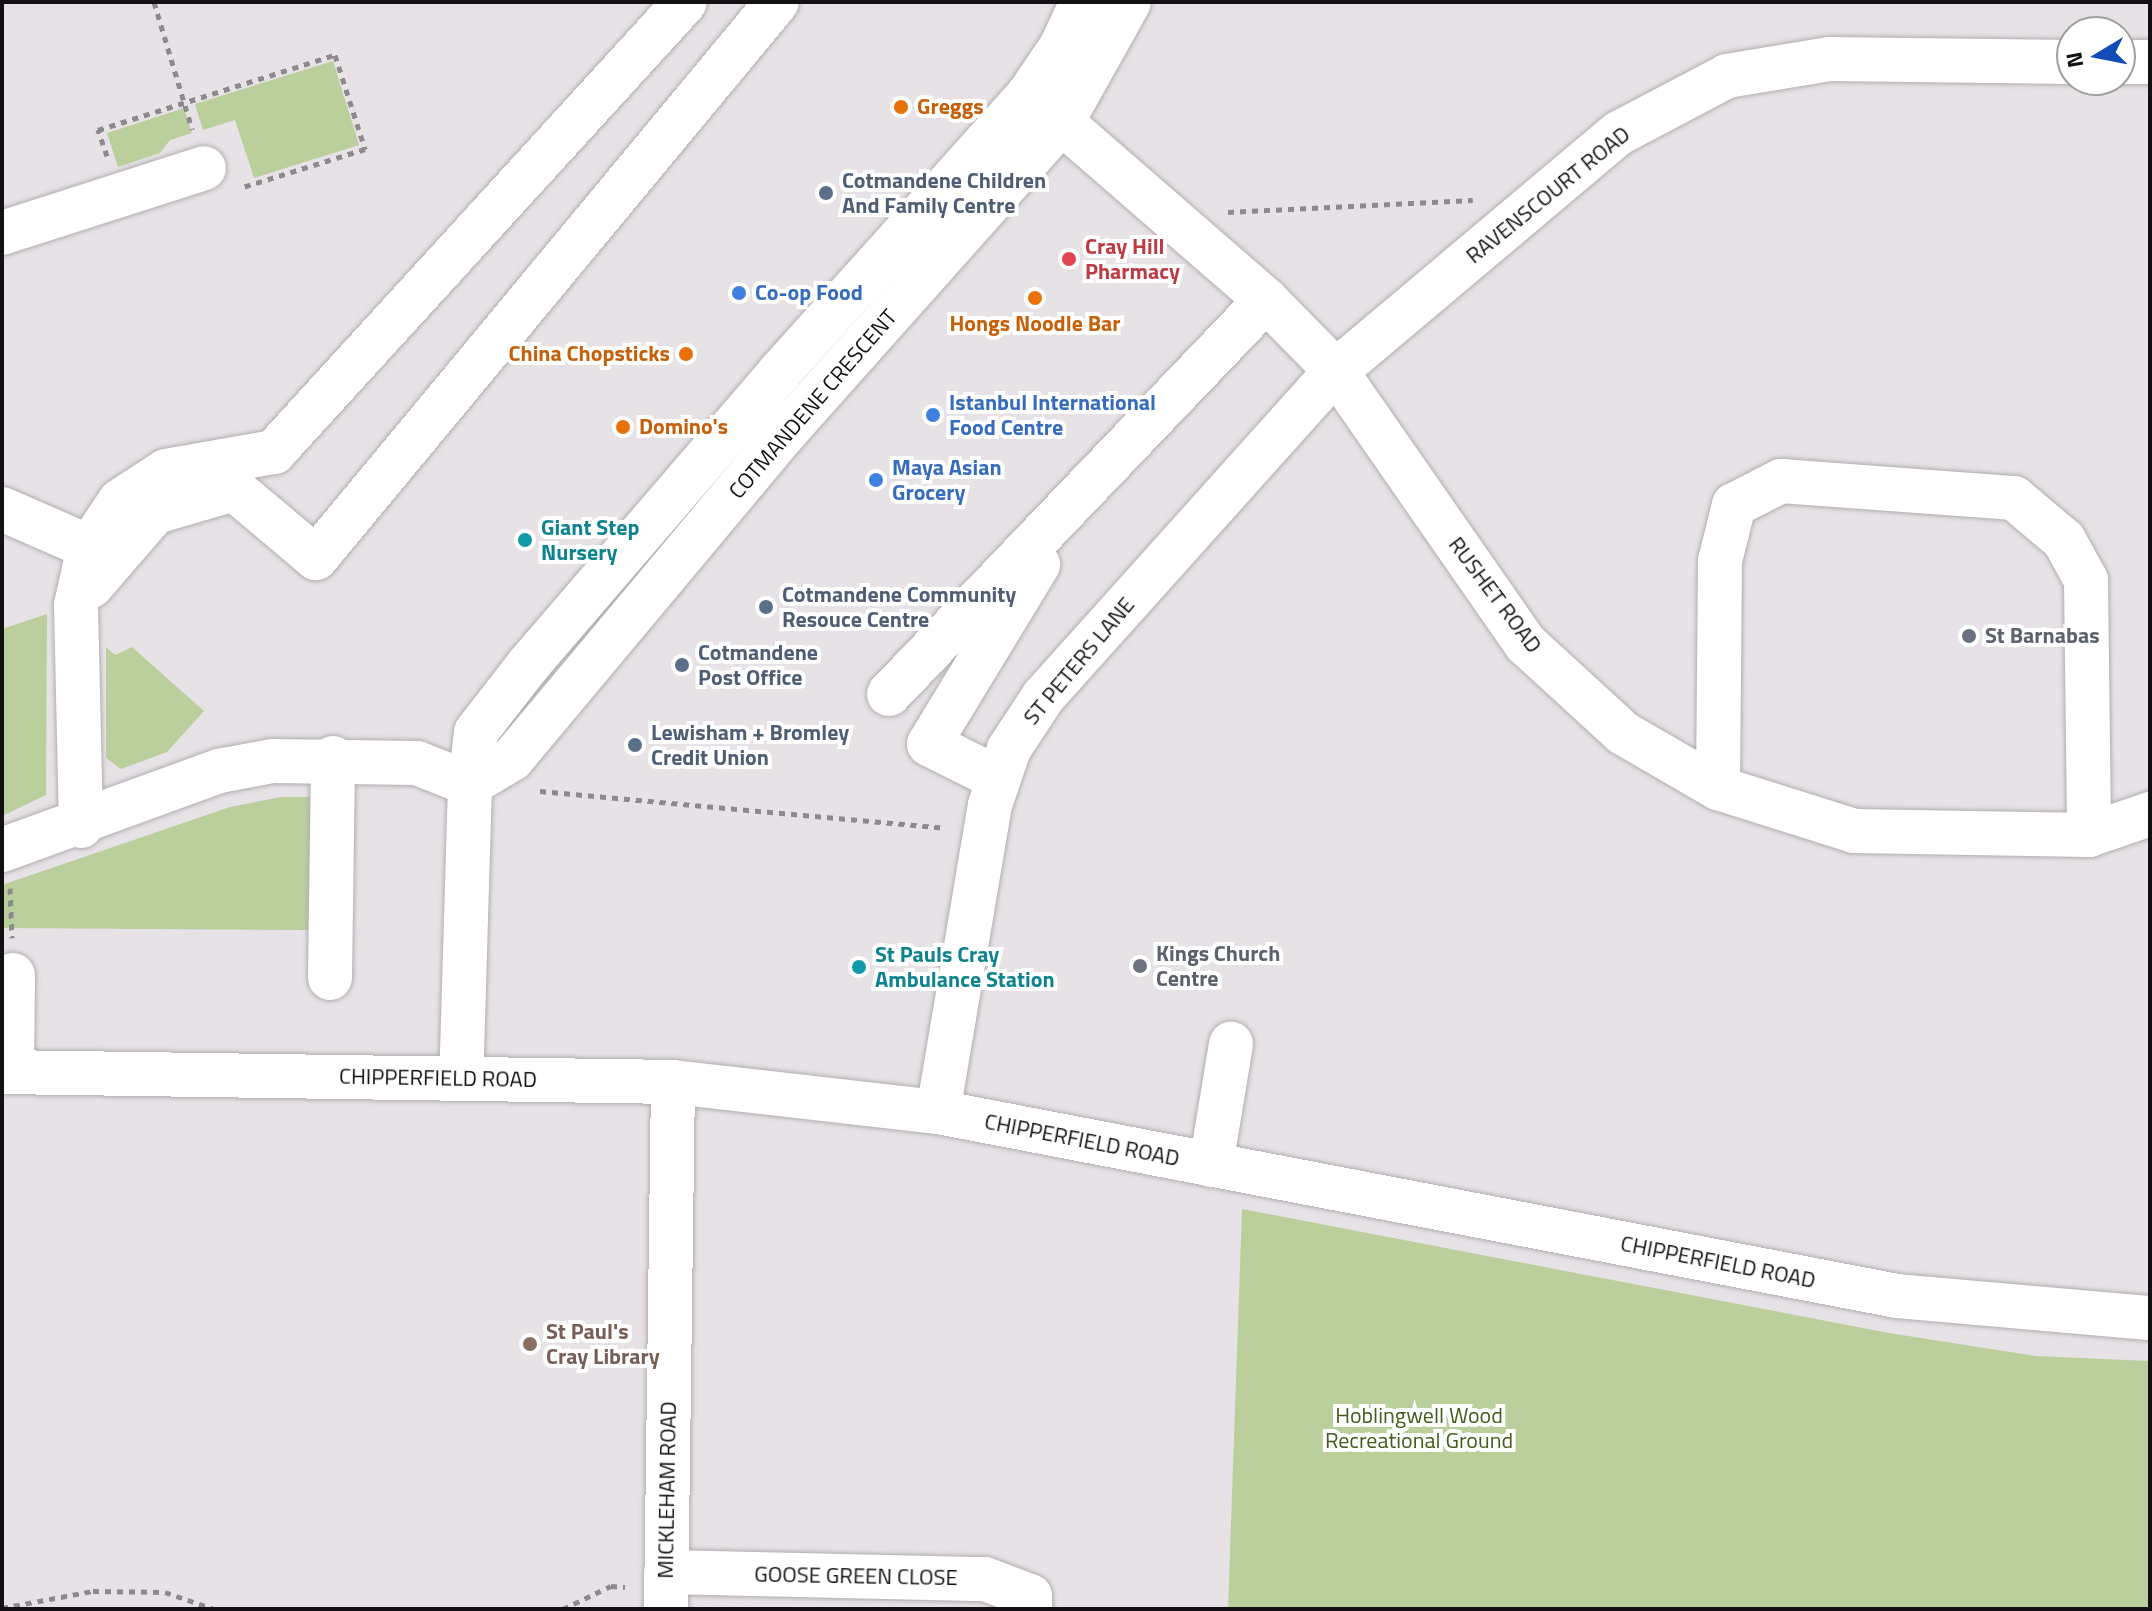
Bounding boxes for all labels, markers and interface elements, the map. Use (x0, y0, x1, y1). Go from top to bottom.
north arrow (2056, 16, 2136, 96)
text: N (2056, 49, 2092, 70)
place label: Greggs (917, 94, 984, 120)
marker: Greggs (892, 98, 910, 116)
street label: RAVENSCOURT ROAD (1461, 121, 1635, 269)
place label: Cotmandene Children And Family Centre (842, 167, 1046, 218)
marker: Cotmandene Children And Family Centre (817, 184, 835, 202)
place label: Cray Hill Pharmacy (1085, 233, 1180, 284)
marker: Cray Hill Pharmacy (1060, 250, 1078, 268)
place label: Co-op Food (755, 280, 863, 306)
marker: Co-op Food (730, 284, 748, 302)
marker: Hongs Noodle Bar (1026, 289, 1044, 307)
street label: COTMANDENE CRESCENT (724, 304, 902, 504)
place label: Hongs Noodle Bar (949, 311, 1121, 337)
place label: China Chopsticks (509, 341, 670, 367)
marker: China Chopsticks (677, 345, 695, 363)
place label: Istanbul International Food Centre (949, 389, 1156, 440)
marker: Istanbul International Food Centre (924, 406, 942, 424)
place label: Domino's (639, 414, 728, 440)
marker: Domino's (614, 418, 632, 436)
place label: Maya Asian Grocery (892, 454, 1002, 506)
marker: Maya Asian Grocery (867, 471, 885, 489)
place label: Giant Step Nursery (541, 514, 639, 566)
marker: Giant Step Nursery (516, 531, 534, 549)
street label: RUSHET ROAD (1443, 532, 1547, 658)
place label: Cotmandene Community Resouce Centre (782, 581, 1016, 632)
street label: ST PETERS LANE (1018, 592, 1140, 730)
marker: Cotmandene Community Resouce Centre (757, 598, 775, 616)
place label: St Barnabas (1985, 623, 2100, 649)
marker: St Barnabas (1960, 627, 1978, 645)
place label: Cotmandene Post Office (698, 639, 818, 690)
marker: Cotmandene Post Office (673, 656, 691, 674)
place label: Lewisham + Bromley Credit Union (651, 719, 849, 770)
marker: Lewisham + Bromley Credit Union (626, 736, 644, 754)
place label: Kings Church Centre (1156, 940, 1280, 992)
place label: St Pauls Cray Ambulance Station (875, 941, 1055, 992)
marker: Kings Church Centre (1131, 957, 1149, 975)
marker: St Pauls Cray Ambulance Station (850, 958, 868, 976)
street label: CHIPPERFIELD ROAD (339, 1063, 537, 1093)
street label: CHIPPERFIELD ROAD (982, 1108, 1182, 1172)
street label: CHIPPERFIELD ROAD (1618, 1230, 1818, 1294)
place label: St Paul's Cray Library (546, 1318, 660, 1370)
marker: St Paul's Cray Library (521, 1335, 539, 1353)
street label: MICKLEHAM ROAD (652, 1401, 682, 1579)
park label: Hoblingwell Wood Recreational Ground (1325, 1402, 1513, 1454)
street label: GOOSE GREEN CLOSE (754, 1561, 958, 1591)

